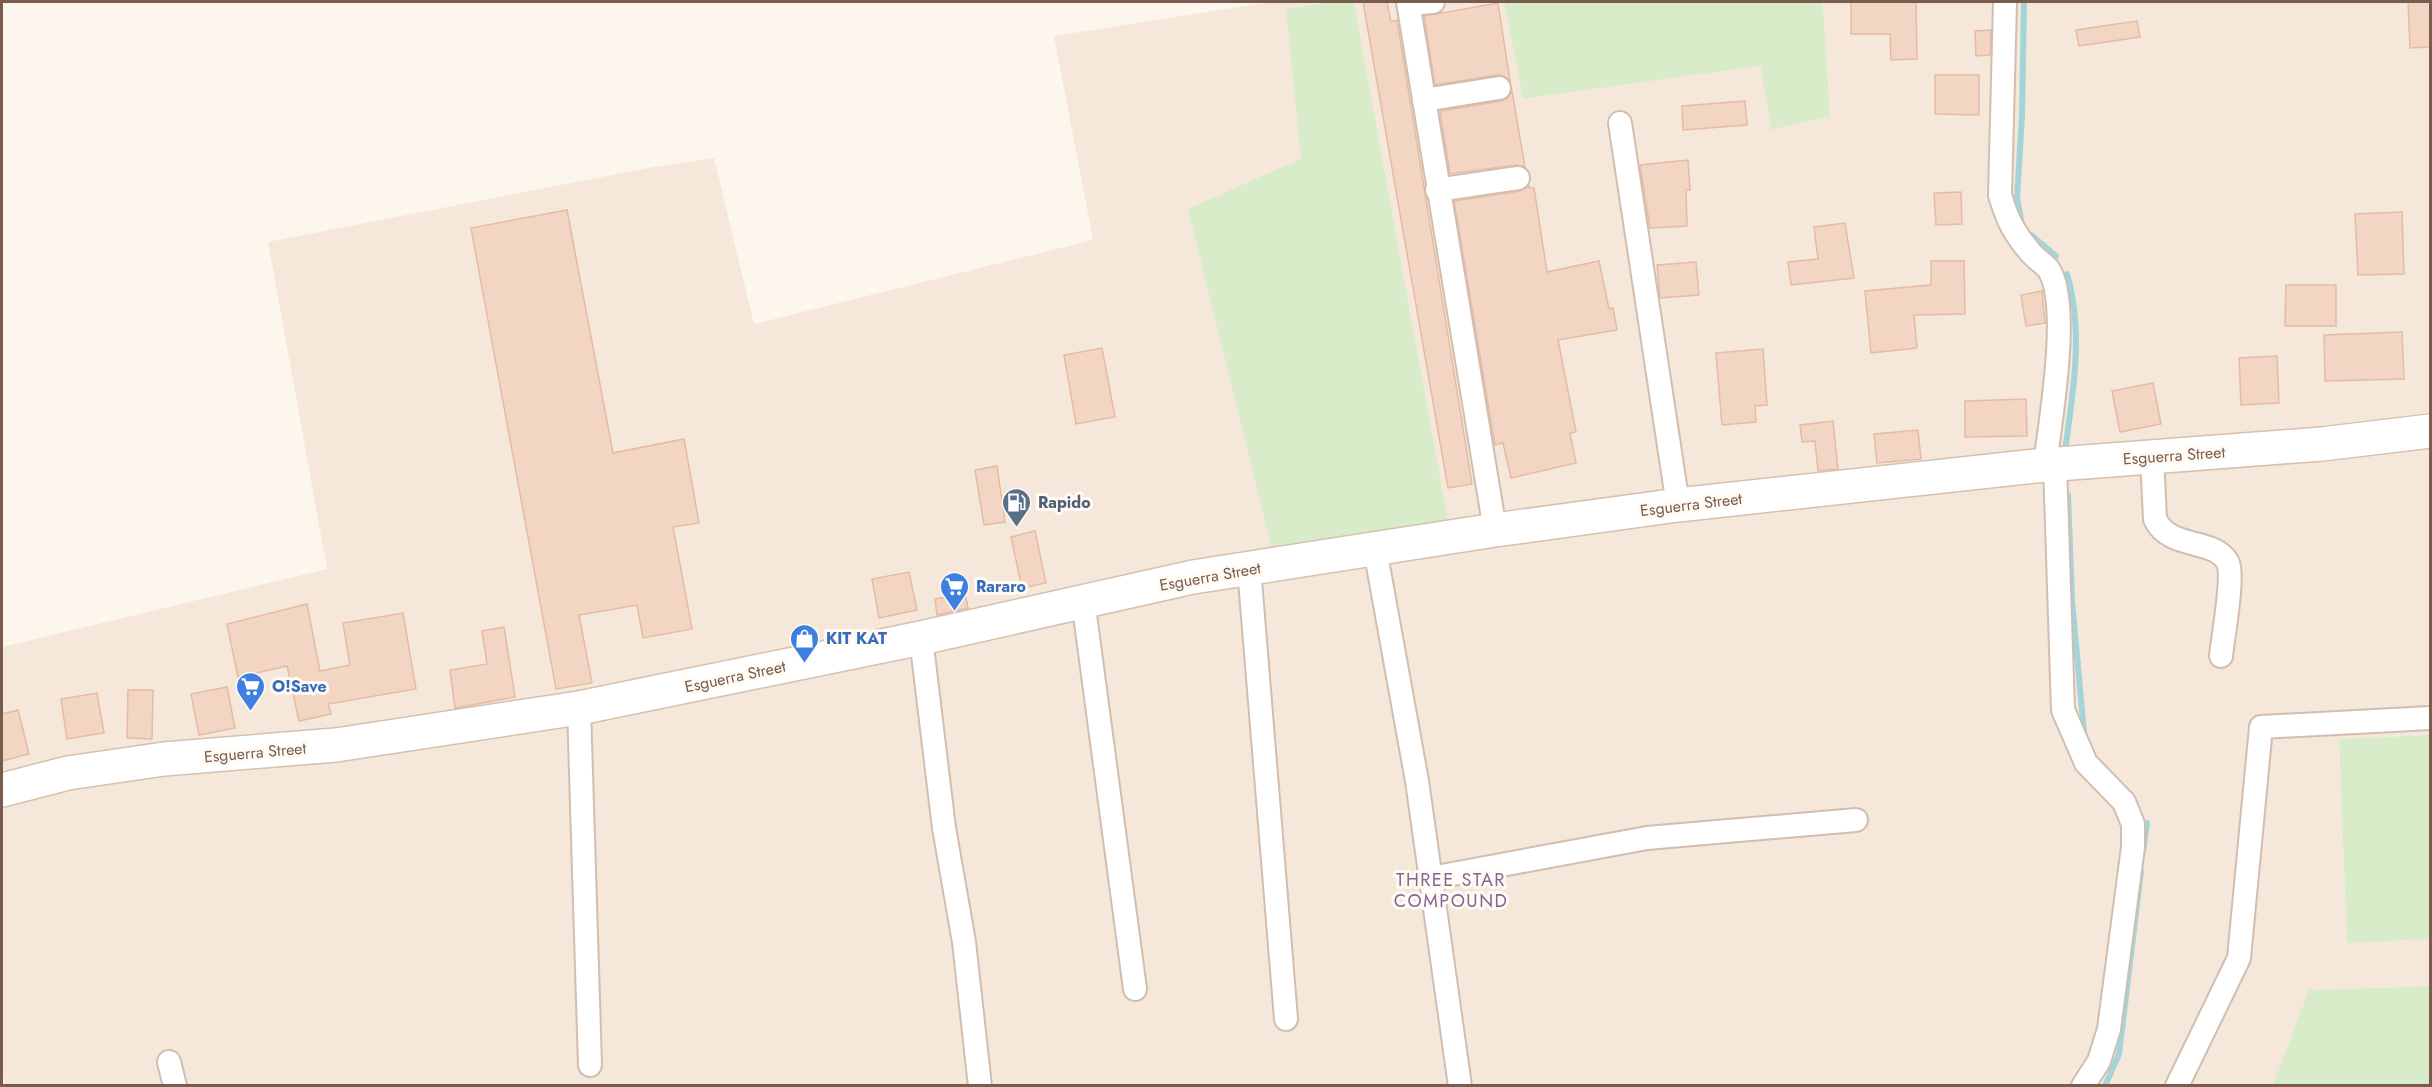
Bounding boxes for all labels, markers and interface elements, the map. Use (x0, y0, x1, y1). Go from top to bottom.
street label: Esguerra Street (2122, 440, 2226, 471)
fuel station icon: Rapido (1001, 486, 1033, 528)
street label: Esguerra Street (1639, 487, 1744, 522)
place label: Rapido (1038, 491, 1091, 514)
street label: Esguerra Street (1158, 556, 1263, 597)
supermarket icon: Rararo (939, 570, 971, 612)
place label: Rararo (976, 575, 1026, 598)
shop icon: KIT KAT (789, 622, 821, 664)
place label: KIT KAT (826, 627, 887, 650)
street label: Esguerra Street (683, 655, 788, 698)
supermarket icon: O!Save (235, 670, 267, 712)
place label: O!Save (272, 675, 327, 698)
street label: Esguerra Street (203, 737, 307, 768)
district label: THREE STAR COMPOUND (1394, 867, 1508, 914)

